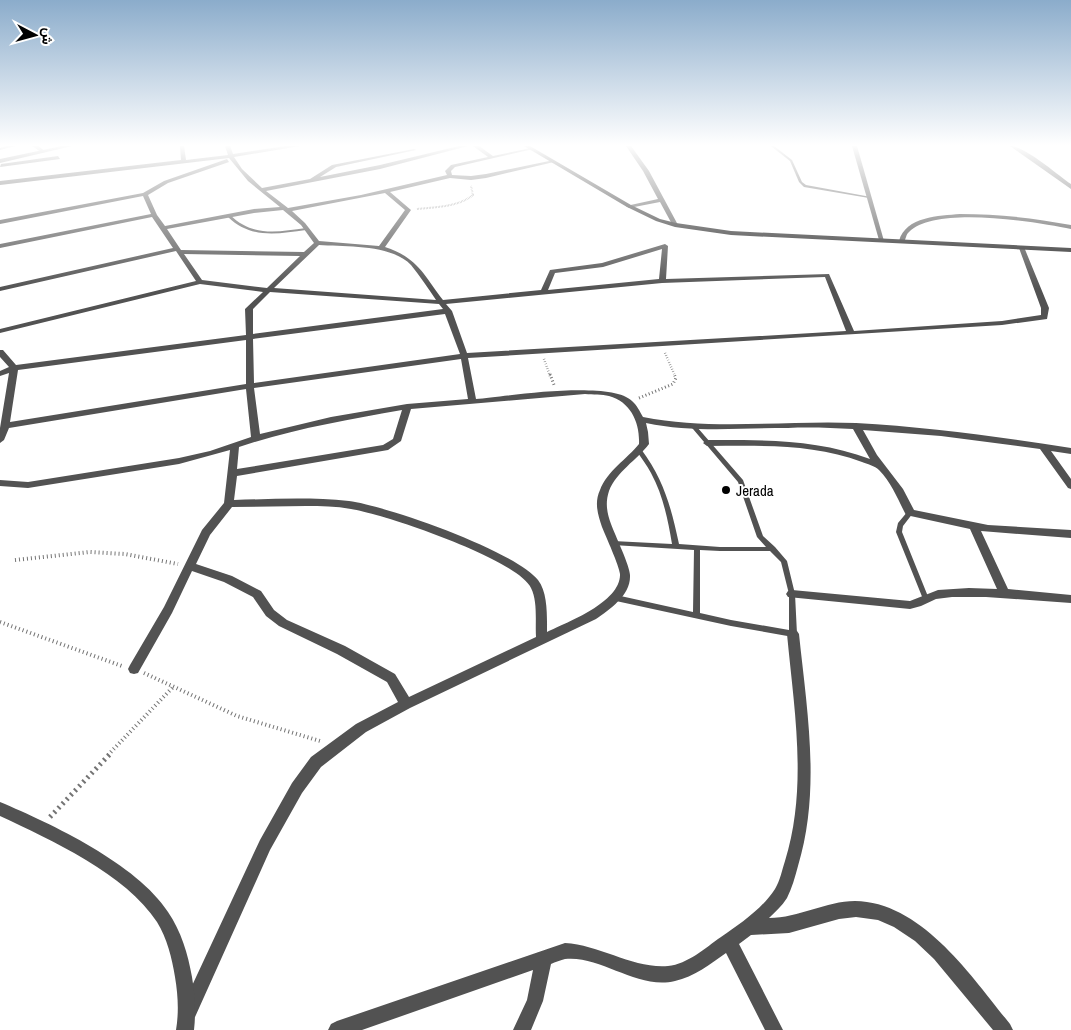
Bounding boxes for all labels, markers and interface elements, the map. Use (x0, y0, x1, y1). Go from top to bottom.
north arrow (10, 10, 60, 60)
text: ش (38, 27, 58, 46)
place label: Jerada (736, 480, 774, 501)
marker: Jerada (720, 484, 732, 496)

